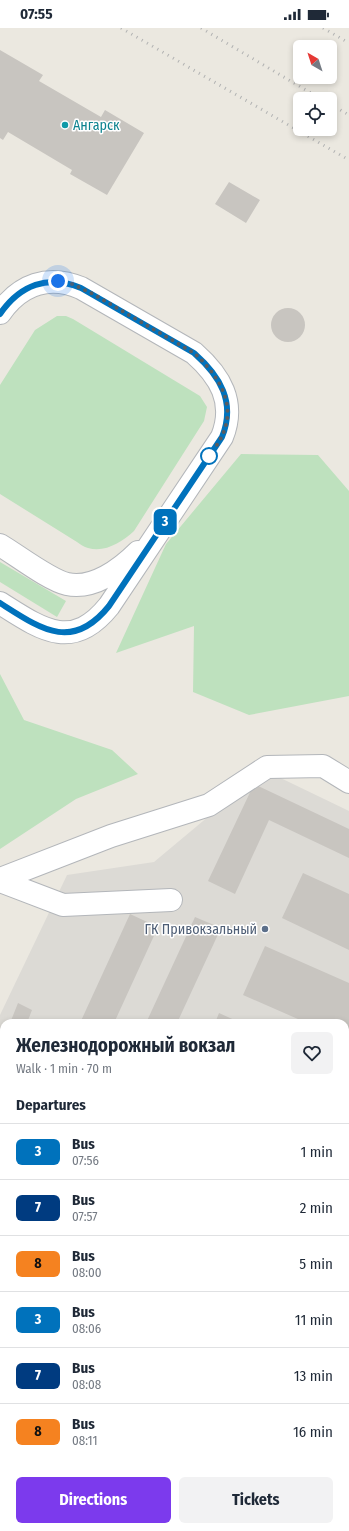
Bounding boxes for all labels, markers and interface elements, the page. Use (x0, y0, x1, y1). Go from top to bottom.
text: 07:55 (20, 5, 53, 23)
north arrow (293, 40, 337, 84)
map controls (293, 40, 337, 136)
button: locate (293, 92, 337, 136)
place label: Ангарск (73, 117, 120, 134)
marker: Ангарск (60, 120, 70, 130)
your location (48, 271, 68, 291)
unlabelled marker (200, 447, 218, 465)
line badge: 3 (152, 509, 178, 535)
text: 3 (162, 513, 168, 530)
place label: ГК Привокзальный (145, 921, 257, 938)
marker: ГК Привокзальный (260, 924, 270, 934)
button: heart (291, 1032, 333, 1074)
text: Железнодорожный вокзал (16, 1034, 235, 1057)
text: Walk · 1 min · 70 m (16, 1061, 112, 1076)
text: Departures (16, 1096, 86, 1114)
text: Bus (72, 1135, 95, 1153)
text: 3 (35, 1143, 41, 1160)
text: 1 min (300, 1143, 333, 1161)
text: 07:56 (72, 1153, 99, 1168)
text: Bus (72, 1191, 95, 1209)
text: 7 (35, 1199, 41, 1216)
text: 2 min (300, 1199, 333, 1217)
text: 07:57 (72, 1209, 98, 1224)
text: Bus (72, 1247, 95, 1265)
text: 8 (34, 1255, 42, 1272)
text: 5 min (299, 1255, 333, 1273)
text: 08:00 (72, 1265, 102, 1280)
text: Bus (72, 1303, 95, 1321)
text: 3 (35, 1311, 41, 1328)
text: 11 min (295, 1311, 333, 1329)
text: 08:06 (72, 1321, 101, 1336)
text: Bus (72, 1359, 95, 1377)
text: 7 (35, 1367, 41, 1384)
text: 13 min (294, 1367, 333, 1385)
text: 08:08 (72, 1377, 101, 1392)
text: Bus (72, 1415, 95, 1433)
text: 8 (34, 1423, 42, 1440)
text: 16 min (293, 1423, 333, 1441)
text: 08:11 (72, 1433, 97, 1448)
button: Directions (16, 1477, 171, 1523)
button: Tickets (179, 1477, 333, 1523)

